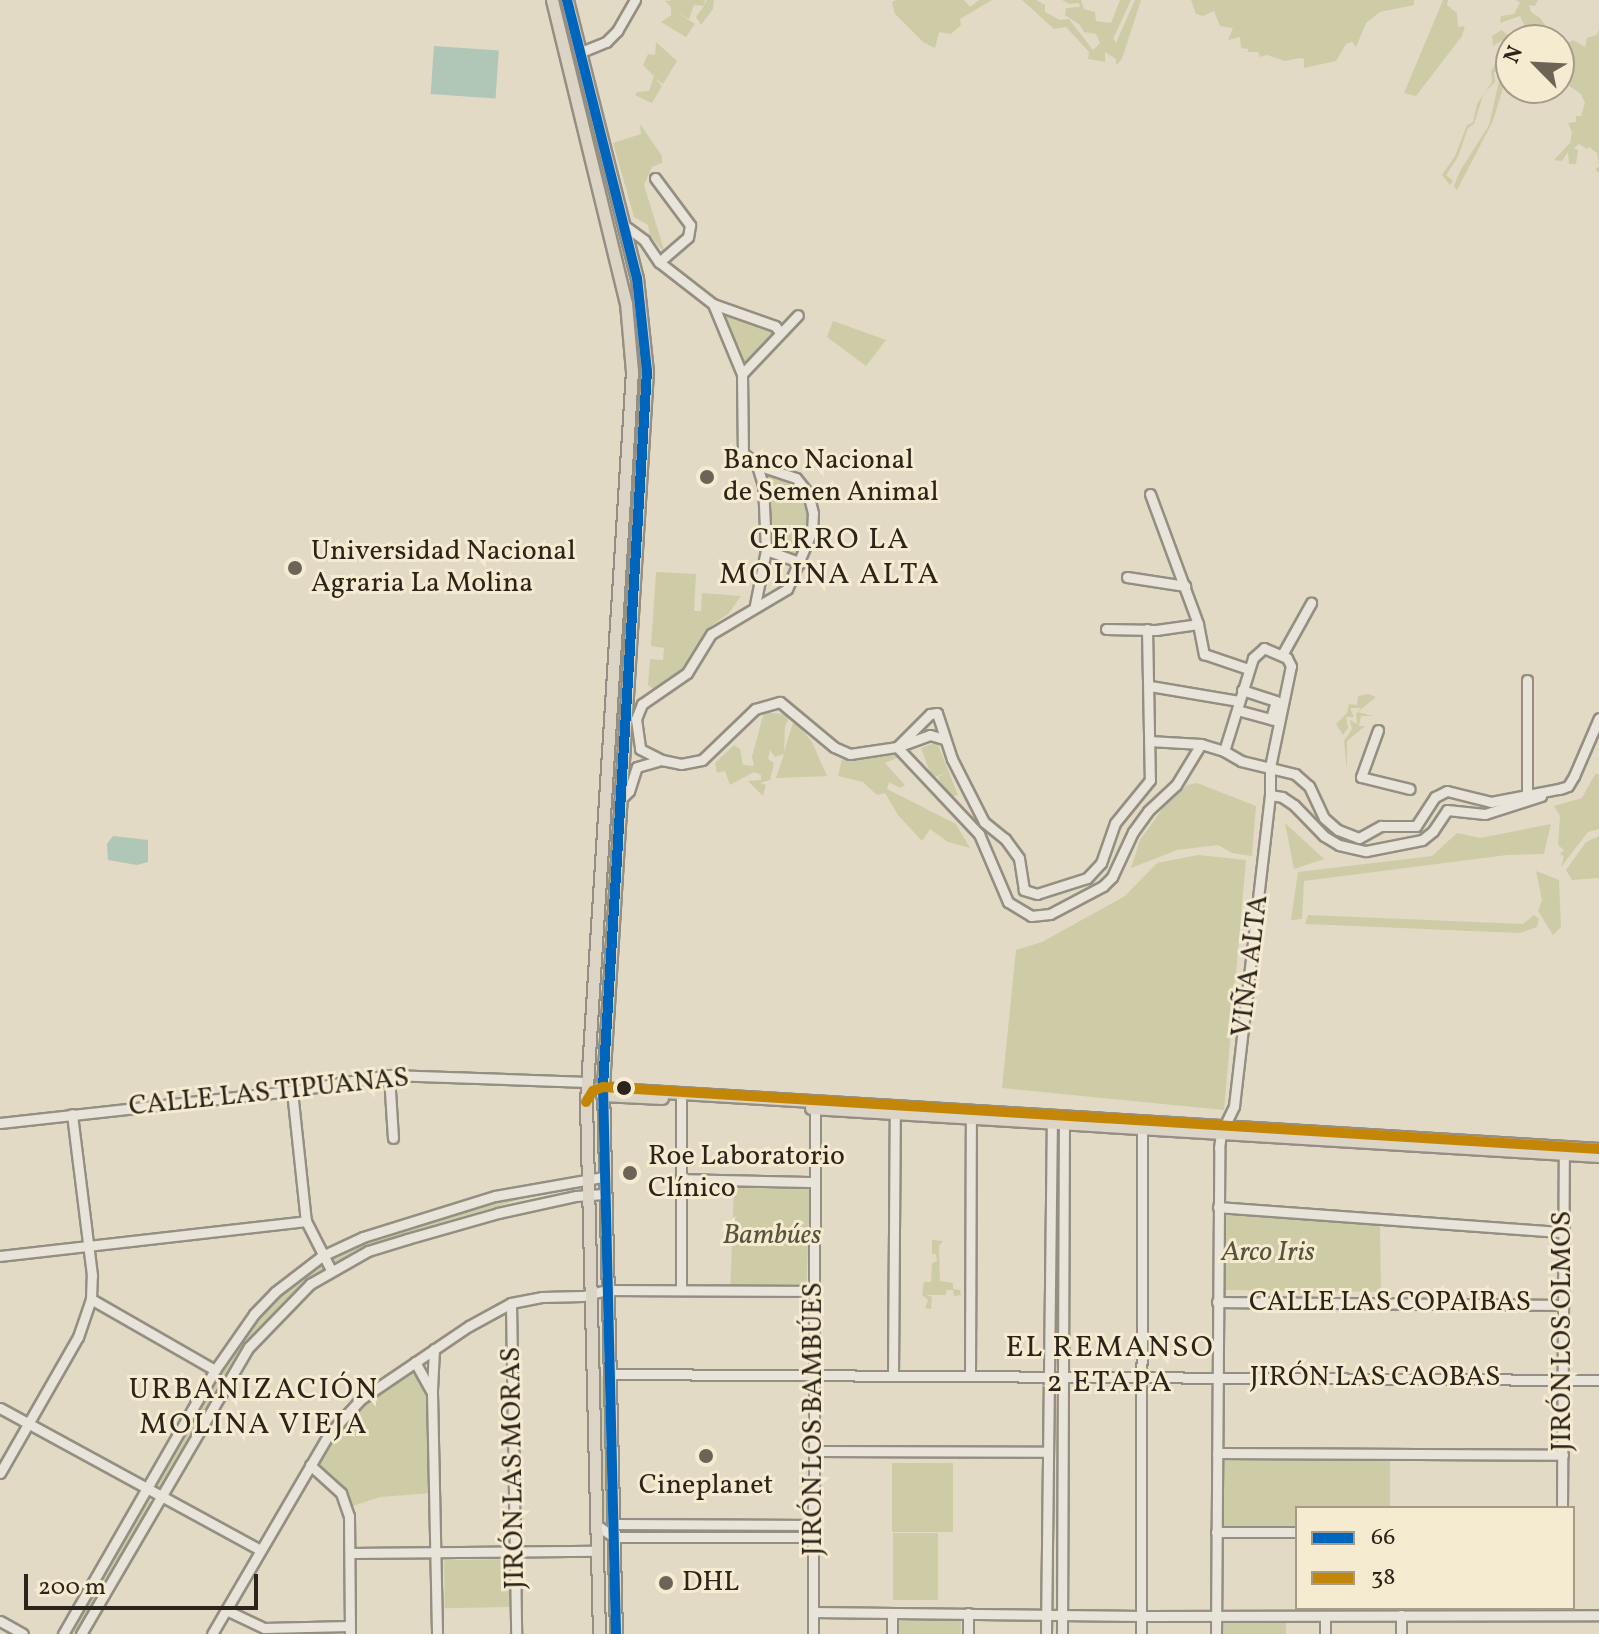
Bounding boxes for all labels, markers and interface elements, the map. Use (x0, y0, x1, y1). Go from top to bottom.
north arrow (1495, 24, 1575, 104)
text: N (1497, 41, 1532, 68)
place label: Banco Nacional de Semen Animal (723, 444, 939, 510)
marker: Banco Nacional de Semen Animal (698, 468, 716, 486)
district label: CERRO LA MOLINA ALTA (719, 522, 941, 592)
place label: Universidad Nacional Agraria La Molina (311, 535, 576, 601)
marker: Universidad Nacional Agraria La Molina (286, 559, 304, 577)
street label: VIÑA ALTA (1226, 893, 1276, 1039)
street label: CALLE LAS TIPUANAS (127, 1062, 411, 1124)
unlabelled marker (616, 1080, 632, 1096)
place label: Roe Laboratorio Clínico (648, 1140, 845, 1206)
marker: Roe Laboratorio Clínico (619, 1162, 641, 1184)
street label: JIRÓN LOS OLMOS (1546, 1211, 1580, 1451)
park label: Bambúes (723, 1219, 821, 1253)
park label: Arco Iris (1221, 1236, 1315, 1270)
street label: JIRÓN LOS BAMBÚES (797, 1282, 831, 1556)
street label: CALLE LAS COPAIBAS (1249, 1286, 1531, 1320)
district label: EL REMANSO 2 ETAPA (1005, 1330, 1215, 1400)
street label: JIRÓN LAS MORAS (495, 1347, 533, 1589)
street label: JIRÓN LAS CAOBAS (1250, 1361, 1500, 1395)
district label: URBANIZACIÓN MOLINA VIEJA (129, 1372, 379, 1442)
marker: Cineplanet (697, 1447, 715, 1465)
place label: Cineplanet (639, 1469, 773, 1503)
legend (1295, 1506, 1575, 1610)
text: 66 (1371, 1521, 1395, 1555)
scale bar (28, 1558, 262, 1608)
text: 38 (1371, 1561, 1396, 1595)
place label: DHL (682, 1566, 739, 1600)
text: 200 m (38, 1571, 106, 1605)
marker: DHL (657, 1574, 675, 1592)

